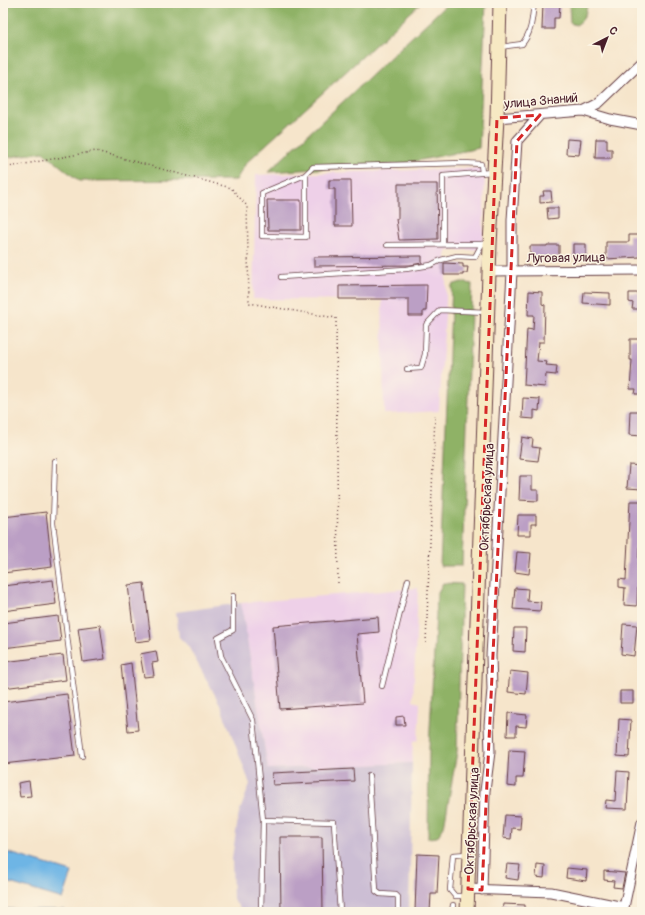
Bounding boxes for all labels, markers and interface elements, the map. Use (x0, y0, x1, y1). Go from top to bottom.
north arrow (587, 18, 627, 58)
text: С (606, 24, 620, 38)
street label: улица Знаний (502, 90, 579, 112)
street label: Луговая улица (526, 249, 605, 267)
street label: Октябрьская улица (476, 443, 498, 551)
street label: Октябрьская улица (461, 767, 483, 875)

